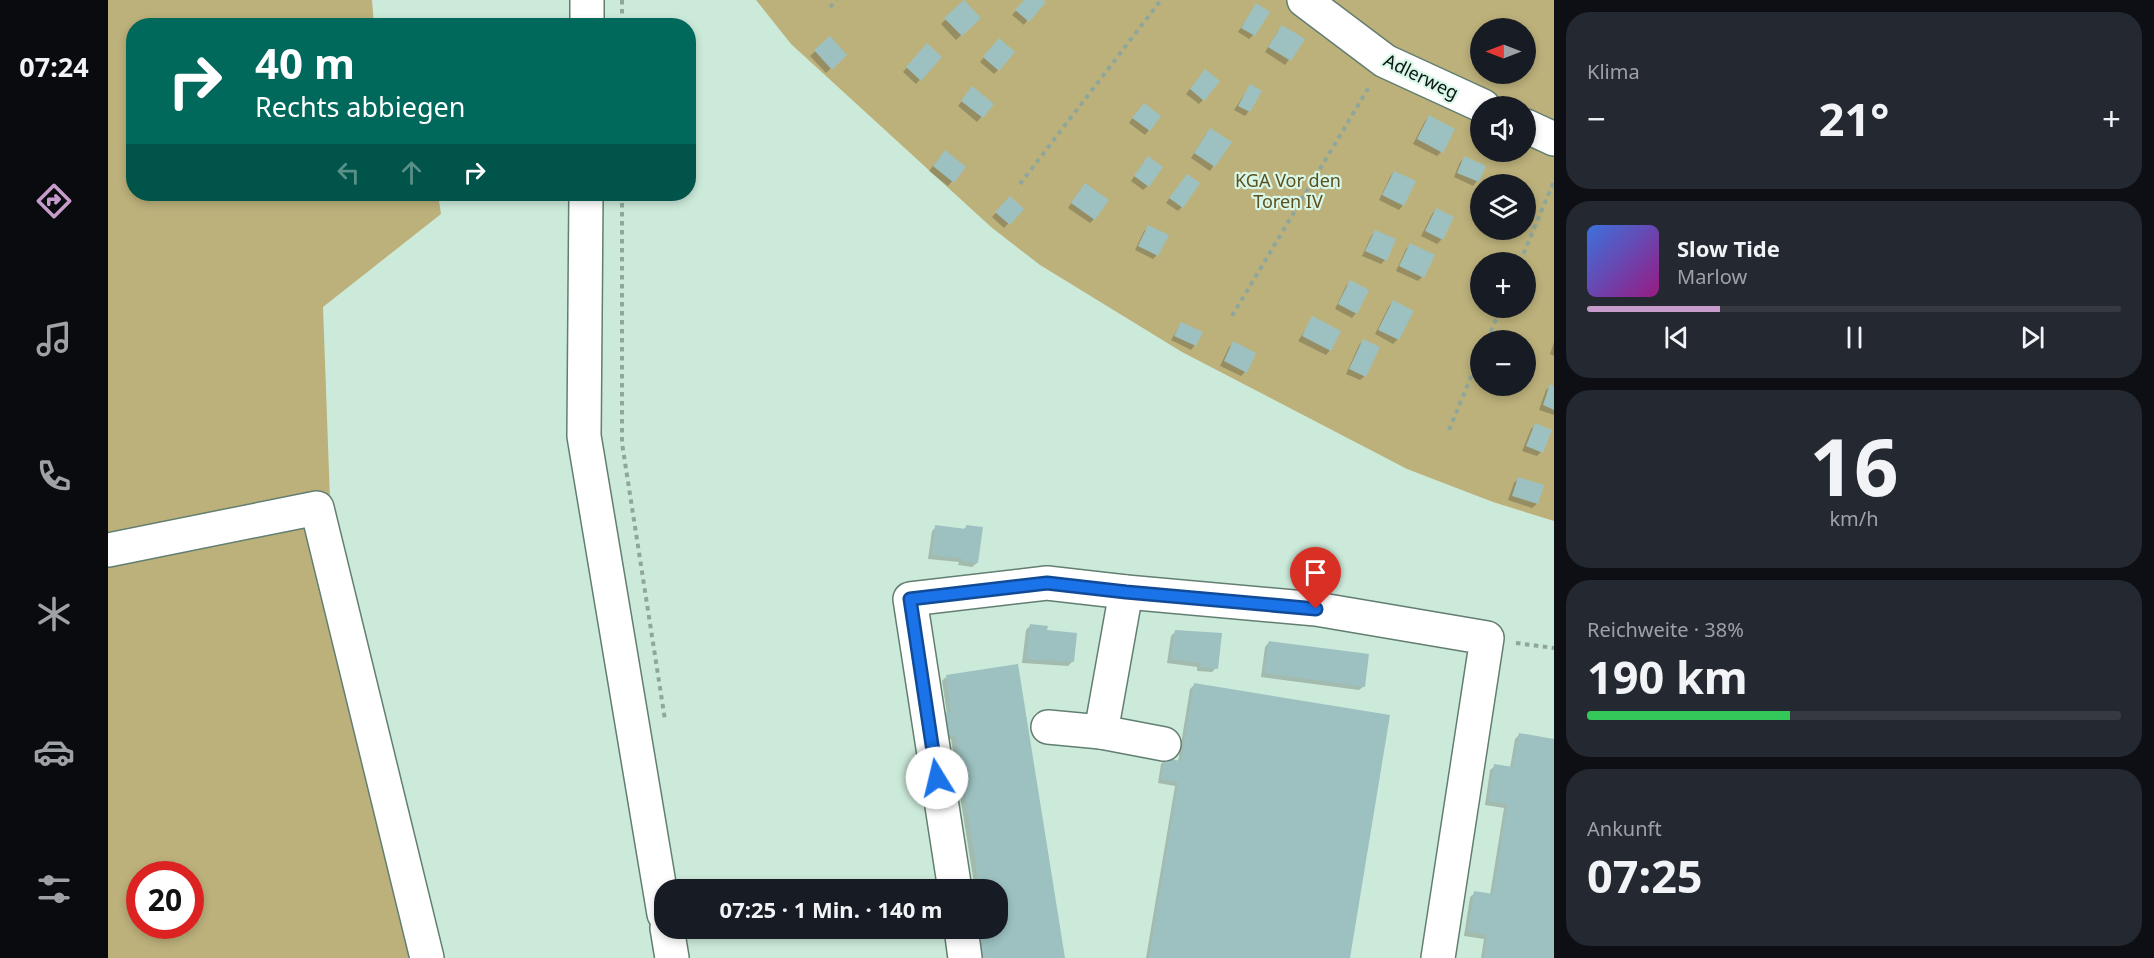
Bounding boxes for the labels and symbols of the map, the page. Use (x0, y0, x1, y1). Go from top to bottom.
north arrow (1470, 18, 1536, 84)
street label: Adlerweg (1380, 48, 1463, 104)
park label: KGA Vor den Toren IV (1235, 168, 1341, 213)
pin (1290, 547, 1341, 609)
position arrow (905, 746, 969, 810)
speed limit sign: 20 (126, 861, 204, 939)

